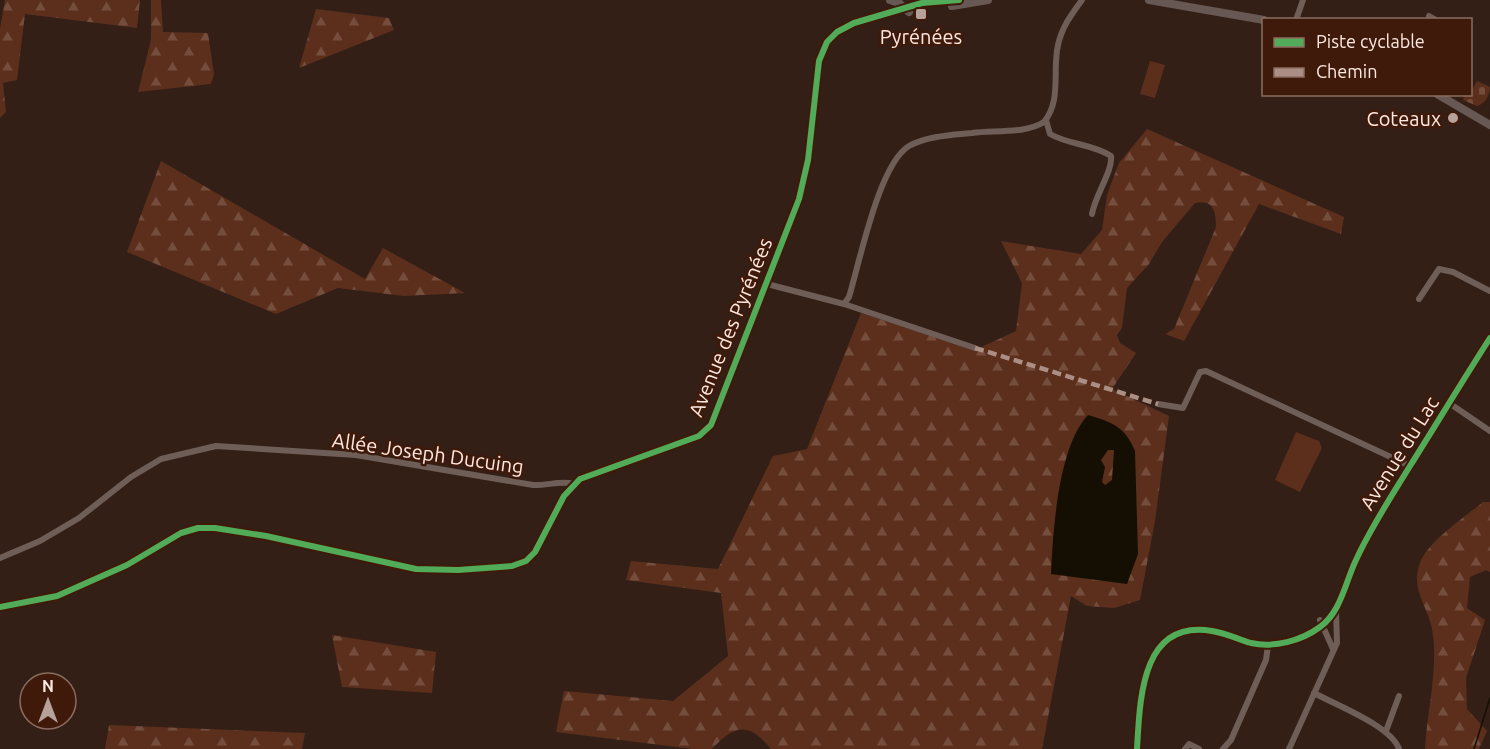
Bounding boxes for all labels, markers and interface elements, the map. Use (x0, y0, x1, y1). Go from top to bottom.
marker: Pyrénées (914, 7, 928, 21)
legend (1262, 18, 1472, 96)
place label: Pyrénées (880, 25, 962, 48)
text: Piste cyclable (1316, 31, 1425, 51)
text: Chemin (1316, 61, 1377, 81)
place label: Coteaux (1366, 107, 1441, 130)
marker: Coteaux (1446, 111, 1460, 125)
street label: Avenue des Pyrénées (684, 234, 776, 420)
street label: Avenue du Lac (1355, 392, 1443, 514)
street label: Allée Joseph Ducuing (331, 428, 525, 478)
north arrow (18, 671, 78, 731)
text: N (42, 677, 54, 695)

